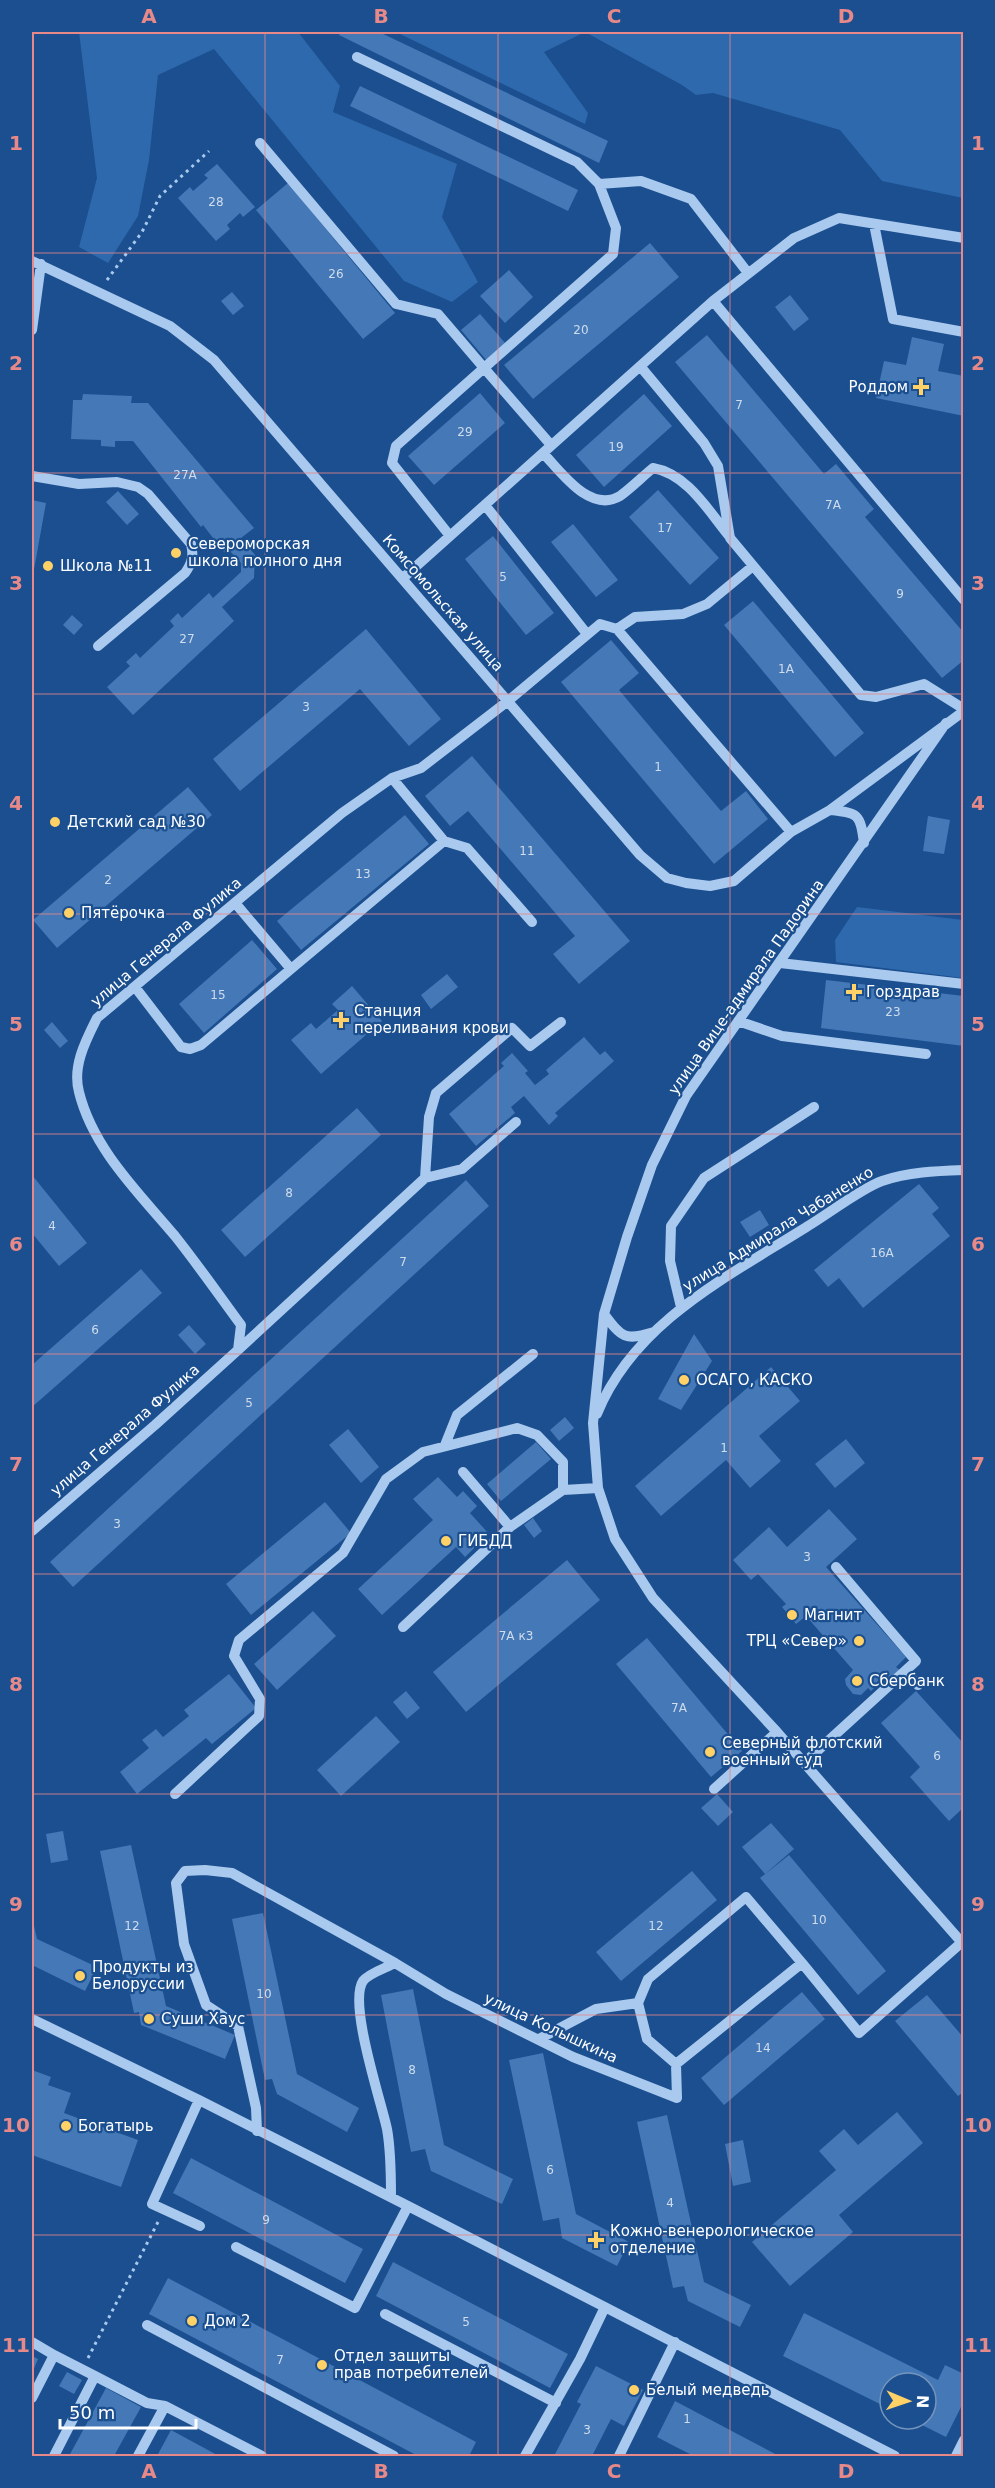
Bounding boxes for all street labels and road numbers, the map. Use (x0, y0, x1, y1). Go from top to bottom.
street label: Комсомольская улица (379, 531, 507, 675)
street label: улица Генерала Фулика (87, 874, 245, 1010)
street label: улица Вице-адмирала Падорина (665, 876, 827, 1098)
street label: улица Адмирала Чабаненко (679, 1163, 877, 1295)
street label: улица Генерала Фулика (47, 1360, 203, 1500)
street label: улица Колышкина (481, 1989, 621, 2067)

